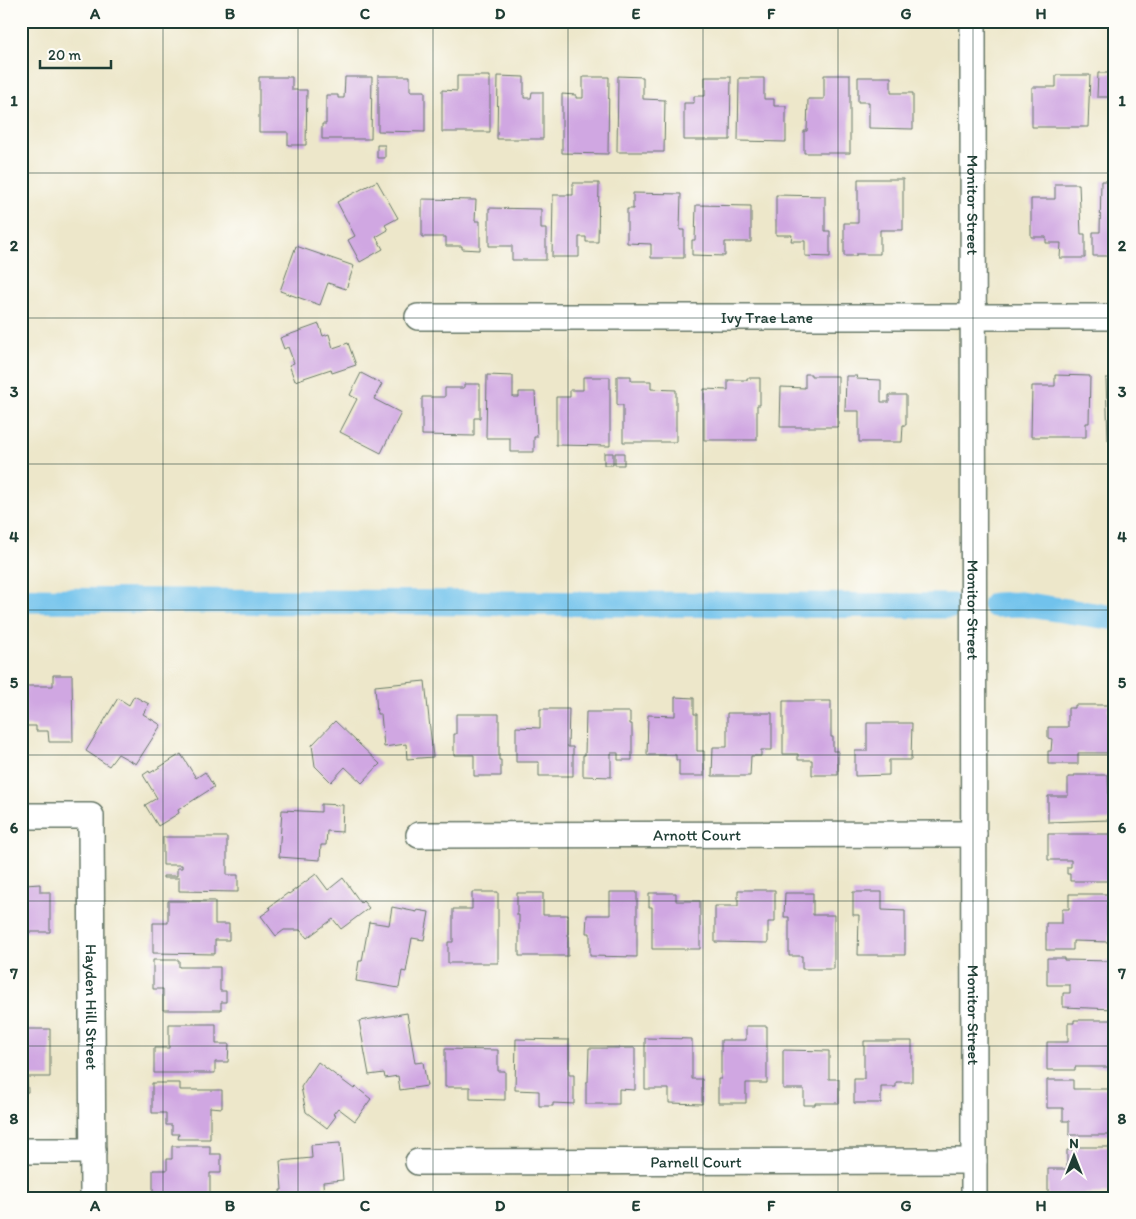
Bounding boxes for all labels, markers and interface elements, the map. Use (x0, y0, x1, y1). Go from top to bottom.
text: A (89, 4, 101, 23)
text: B (225, 4, 236, 23)
text: C (360, 4, 371, 23)
text: D (495, 4, 506, 23)
text: E (632, 4, 641, 23)
text: F (767, 4, 776, 23)
text: G (900, 4, 912, 23)
text: H (1035, 4, 1047, 23)
scale bar (40, 38, 111, 70)
text: 20 m (48, 46, 82, 64)
text: 1 (10, 91, 18, 110)
text: 1 (1118, 91, 1126, 110)
street label: Monitor Street (963, 155, 982, 255)
text: 2 (10, 236, 19, 255)
text: 2 (1118, 236, 1127, 255)
street label: Ivy Trae Lane (721, 308, 813, 327)
text: 3 (10, 382, 19, 401)
text: 3 (1118, 382, 1127, 401)
text: 4 (9, 527, 19, 546)
text: 4 (1117, 527, 1127, 546)
street label: Monitor Street (963, 560, 983, 660)
text: 5 (10, 673, 19, 692)
text: 5 (1118, 673, 1127, 692)
text: 6 (10, 818, 19, 837)
text: 6 (1118, 818, 1127, 837)
street label: Arnott Court (653, 825, 741, 845)
street label: Hayden Hill Street (82, 944, 101, 1070)
text: 7 (9, 964, 18, 983)
text: 7 (1117, 964, 1126, 983)
street label: Monitor Street (964, 965, 983, 1065)
text: 8 (10, 1109, 19, 1128)
text: 8 (1118, 1109, 1127, 1128)
north arrow (1048, 1132, 1098, 1182)
text: N (1069, 1135, 1079, 1152)
street label: Parnell Court (650, 1152, 742, 1172)
text: A (89, 1196, 101, 1215)
text: B (225, 1196, 236, 1215)
text: C (360, 1196, 371, 1215)
text: D (495, 1196, 506, 1215)
text: E (632, 1196, 641, 1215)
text: F (767, 1196, 776, 1215)
text: G (900, 1196, 912, 1215)
text: H (1035, 1196, 1047, 1215)

